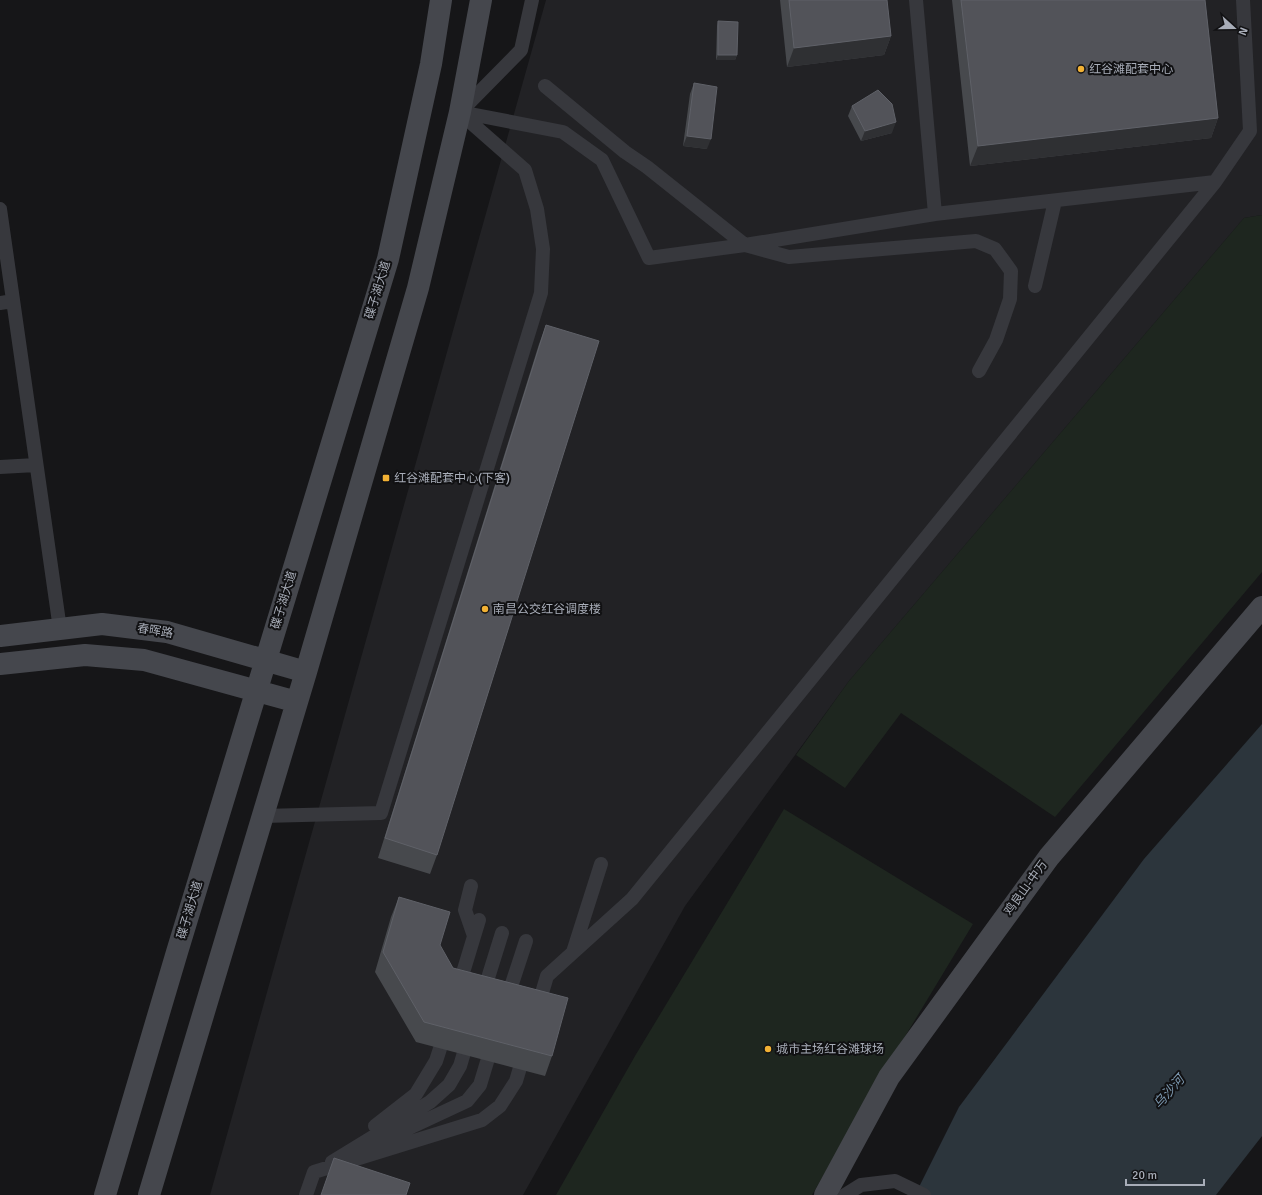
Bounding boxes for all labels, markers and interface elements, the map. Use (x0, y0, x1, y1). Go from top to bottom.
north arrow (1214, 8, 1254, 48)
text: N (1235, 26, 1250, 37)
place label: 红谷滩配套中心 (1089, 62, 1173, 77)
marker: 红谷滩配套中心 (1076, 64, 1086, 74)
street label: 碟子湖大道 (362, 259, 394, 321)
place label: 红谷滩配套中心(下客) (394, 471, 510, 486)
marker: 红谷滩配套中心(下客) (381, 473, 391, 483)
street label: 碟子湖大道 (268, 569, 300, 631)
place label: 南昌公交红谷调度楼 (493, 602, 601, 617)
marker: 南昌公交红谷调度楼 (480, 604, 490, 614)
street label: 春晖路 (136, 621, 174, 641)
street label: 鸡良山-中万 (1001, 858, 1051, 918)
street label: 碟子湖大道 (174, 879, 206, 941)
place label: 城市主场红谷滩球场 (776, 1042, 884, 1057)
marker: 城市主场红谷滩球场 (763, 1044, 773, 1054)
water label: 乌沙河 (1150, 1070, 1190, 1112)
scale bar (1126, 1161, 1204, 1187)
text: 20 m (1132, 1168, 1157, 1183)

